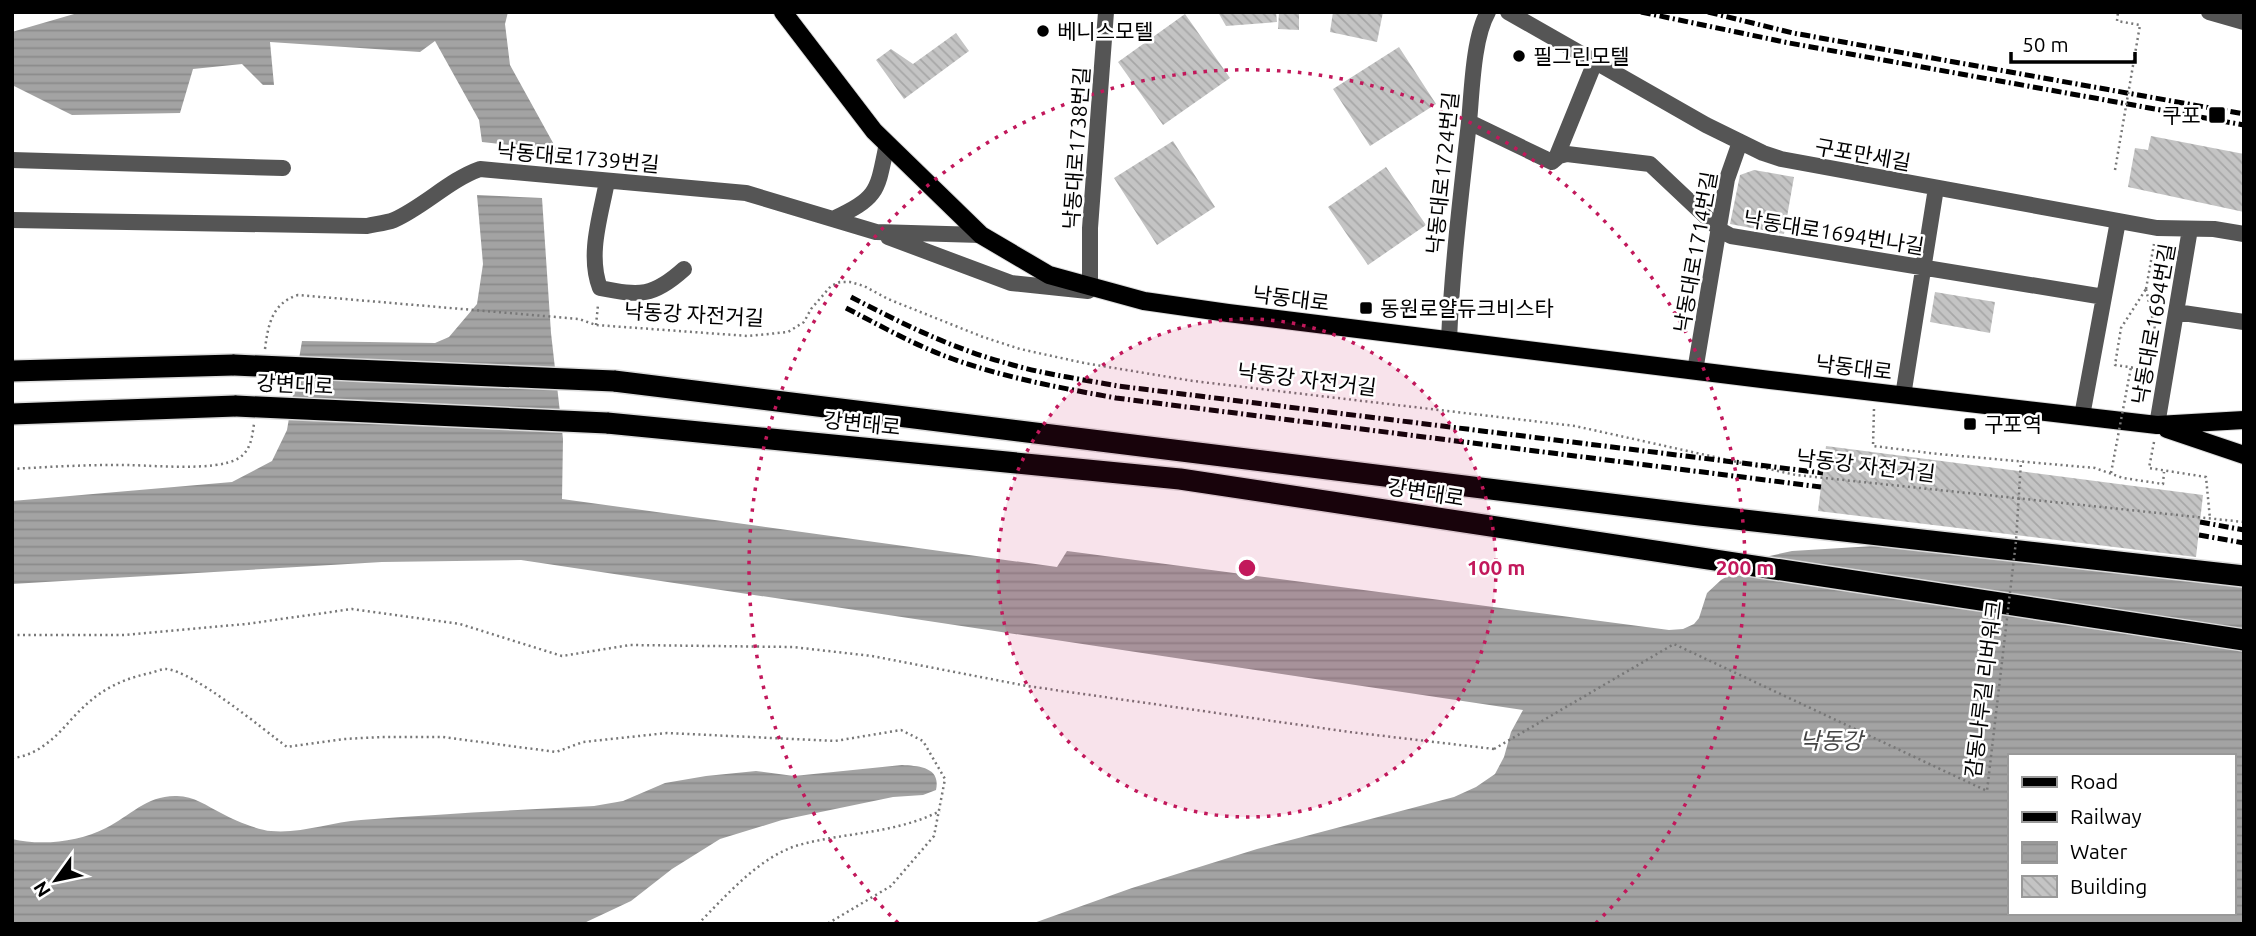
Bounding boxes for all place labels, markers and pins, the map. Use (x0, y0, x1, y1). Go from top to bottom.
place label: 베니스모텔 (1057, 19, 1154, 43)
marker: 베니스모텔 (1035, 23, 1051, 39)
place label: 필그린모텔 (1533, 44, 1630, 68)
marker: 필그린모텔 (1511, 48, 1527, 64)
place label: 구포 (2162, 103, 2201, 127)
marker: 구포 (2207, 105, 2227, 125)
place label: 동원로얄듀크비스타 (1380, 296, 1554, 320)
marker: 동원로얄듀크비스타 (1358, 300, 1374, 316)
place label: 구포역 (1984, 412, 2042, 436)
marker: 구포역 (1962, 416, 1978, 432)
centre of rings (1235, 556, 1259, 580)

